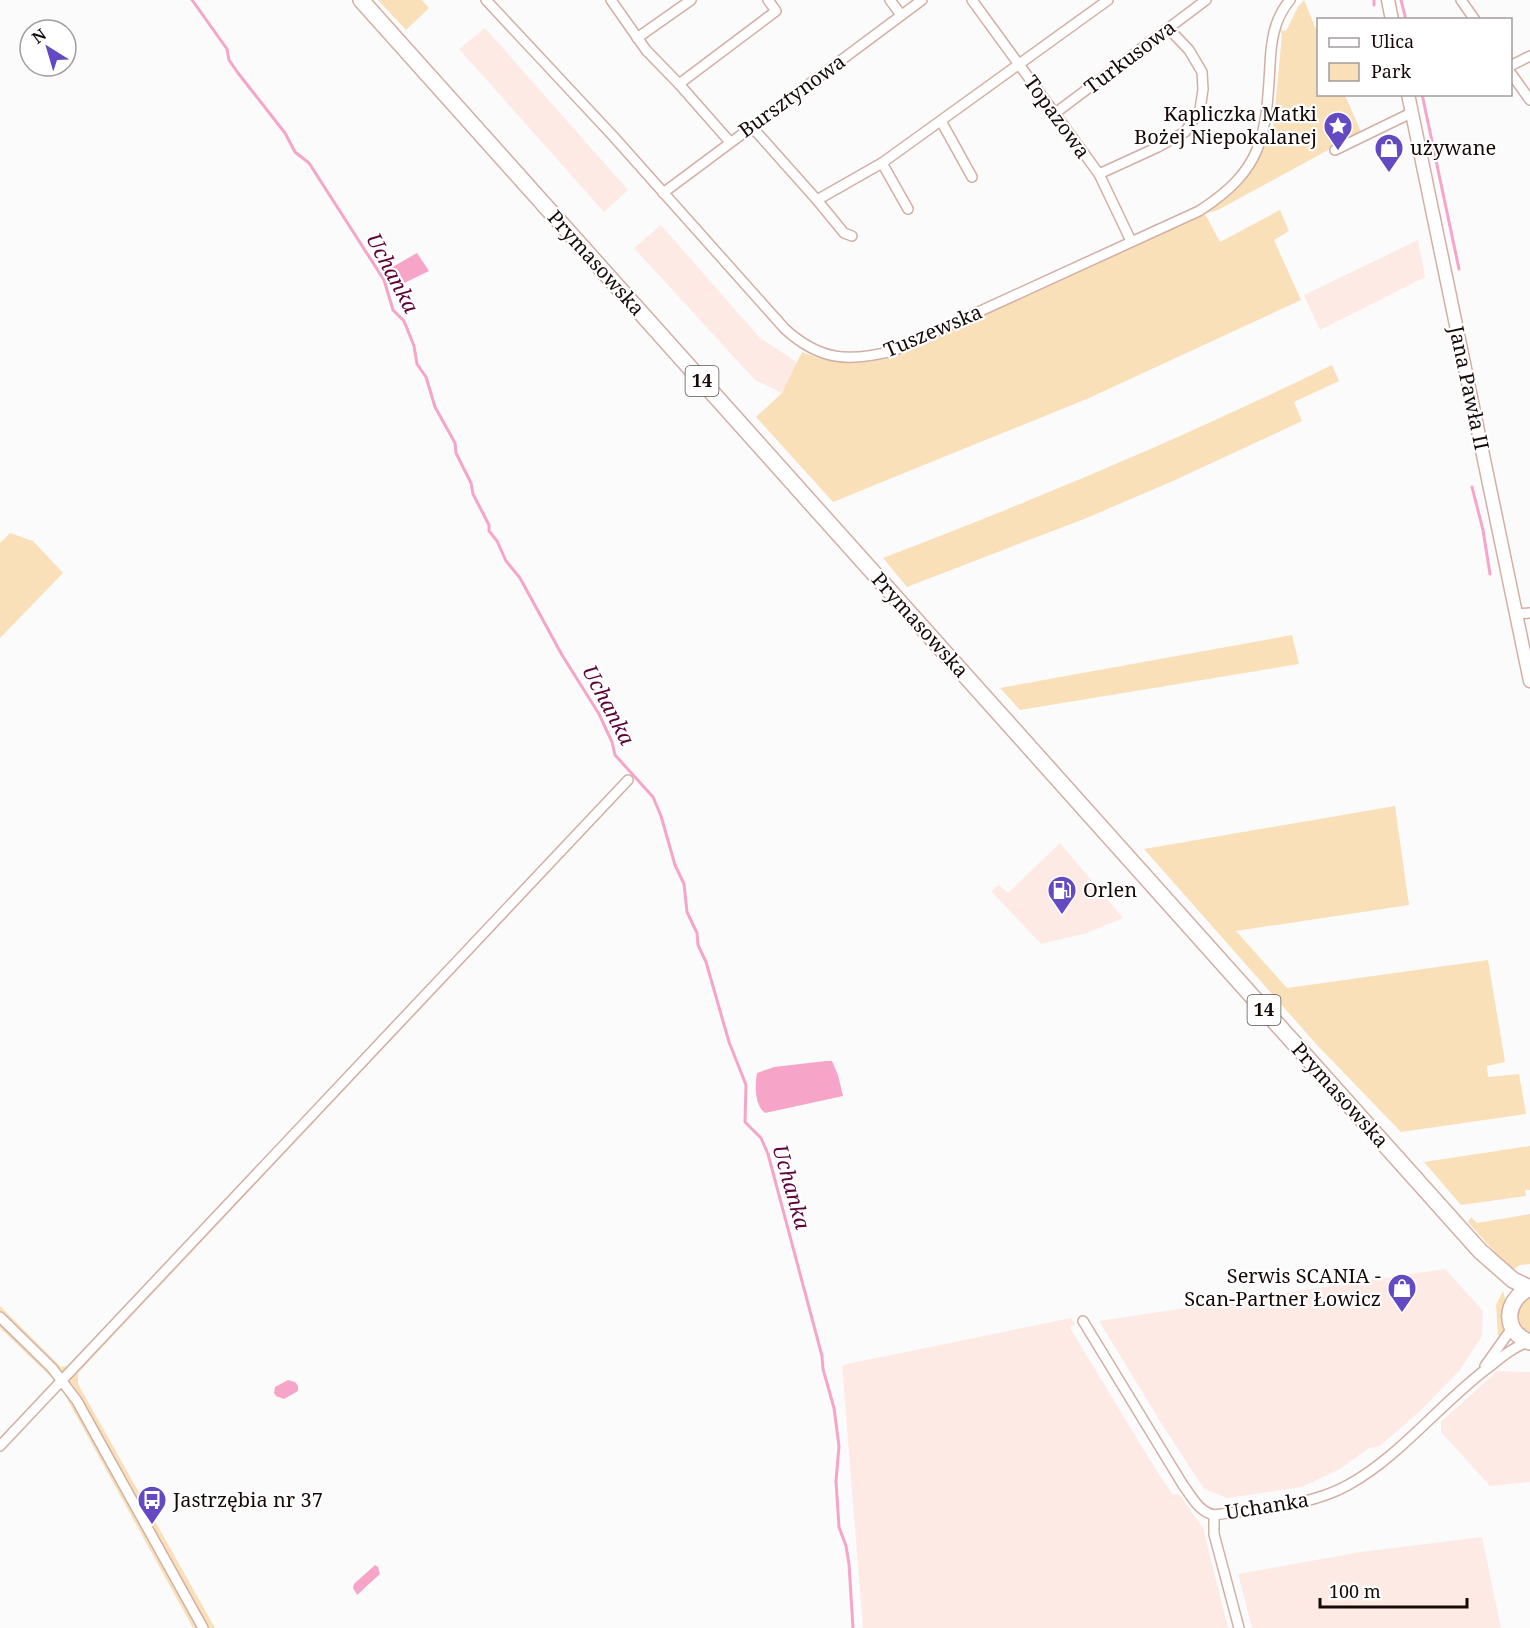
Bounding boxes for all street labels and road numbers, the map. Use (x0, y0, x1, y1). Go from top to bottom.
street label: Turkusowa (1079, 13, 1181, 100)
street label: Bursztynowa (733, 48, 851, 143)
street label: Topazowa (1018, 70, 1097, 164)
street label: Prymasowska (542, 204, 651, 321)
street label: Tuszewska (880, 298, 986, 363)
street label: Jana Pawła II (1443, 323, 1496, 452)
road number: 14 (686, 366, 718, 396)
street label: Prymasowska (866, 566, 975, 683)
road number: 14 (1248, 995, 1280, 1025)
street label: Prymasowska (1286, 1036, 1395, 1153)
street label: Uchanka (1223, 1486, 1311, 1525)

